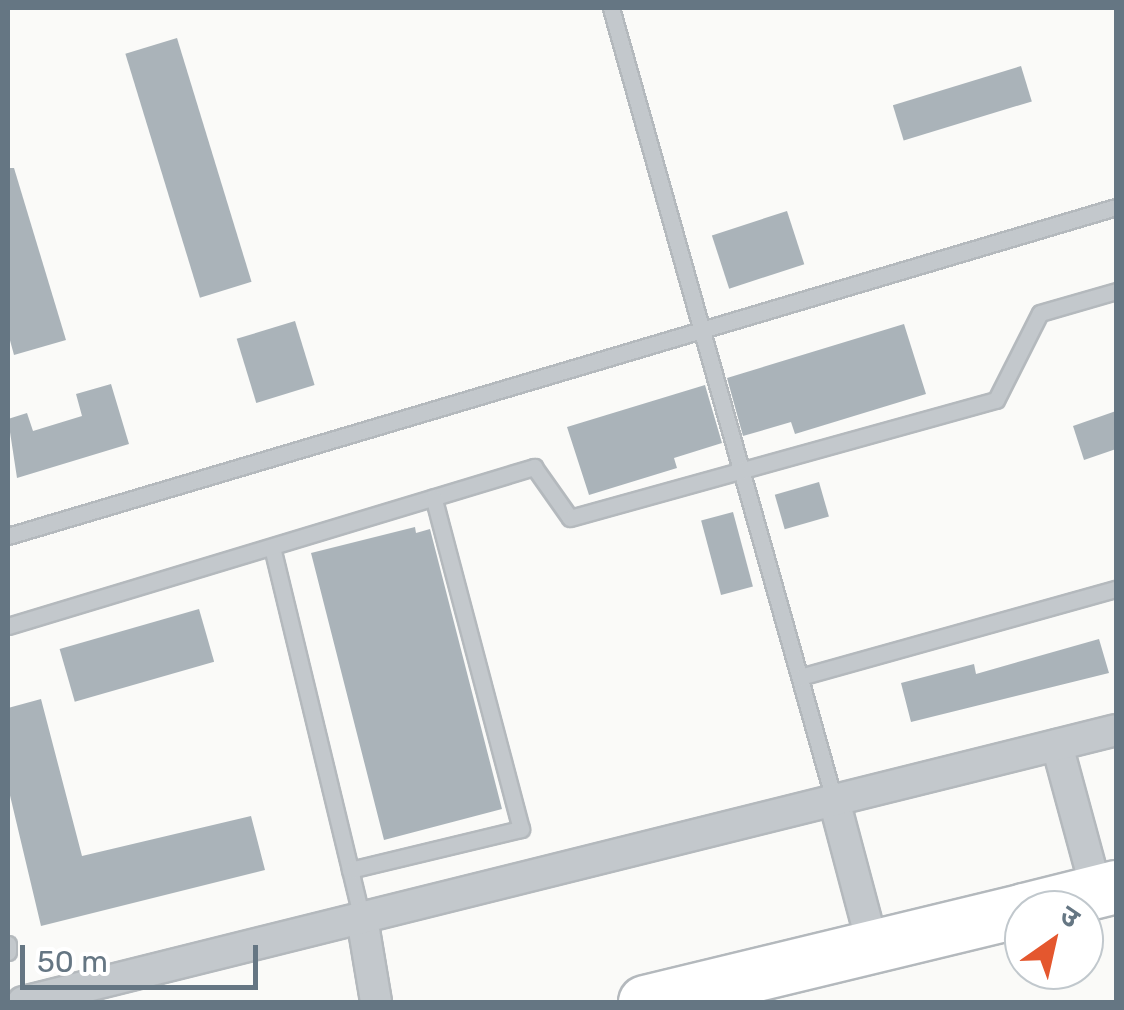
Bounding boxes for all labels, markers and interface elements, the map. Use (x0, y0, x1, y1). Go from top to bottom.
north arrow (1004, 890, 1104, 990)
text: उ (1054, 898, 1086, 935)
scale bar (25, 925, 262, 987)
text: 50 m (37, 944, 108, 980)

